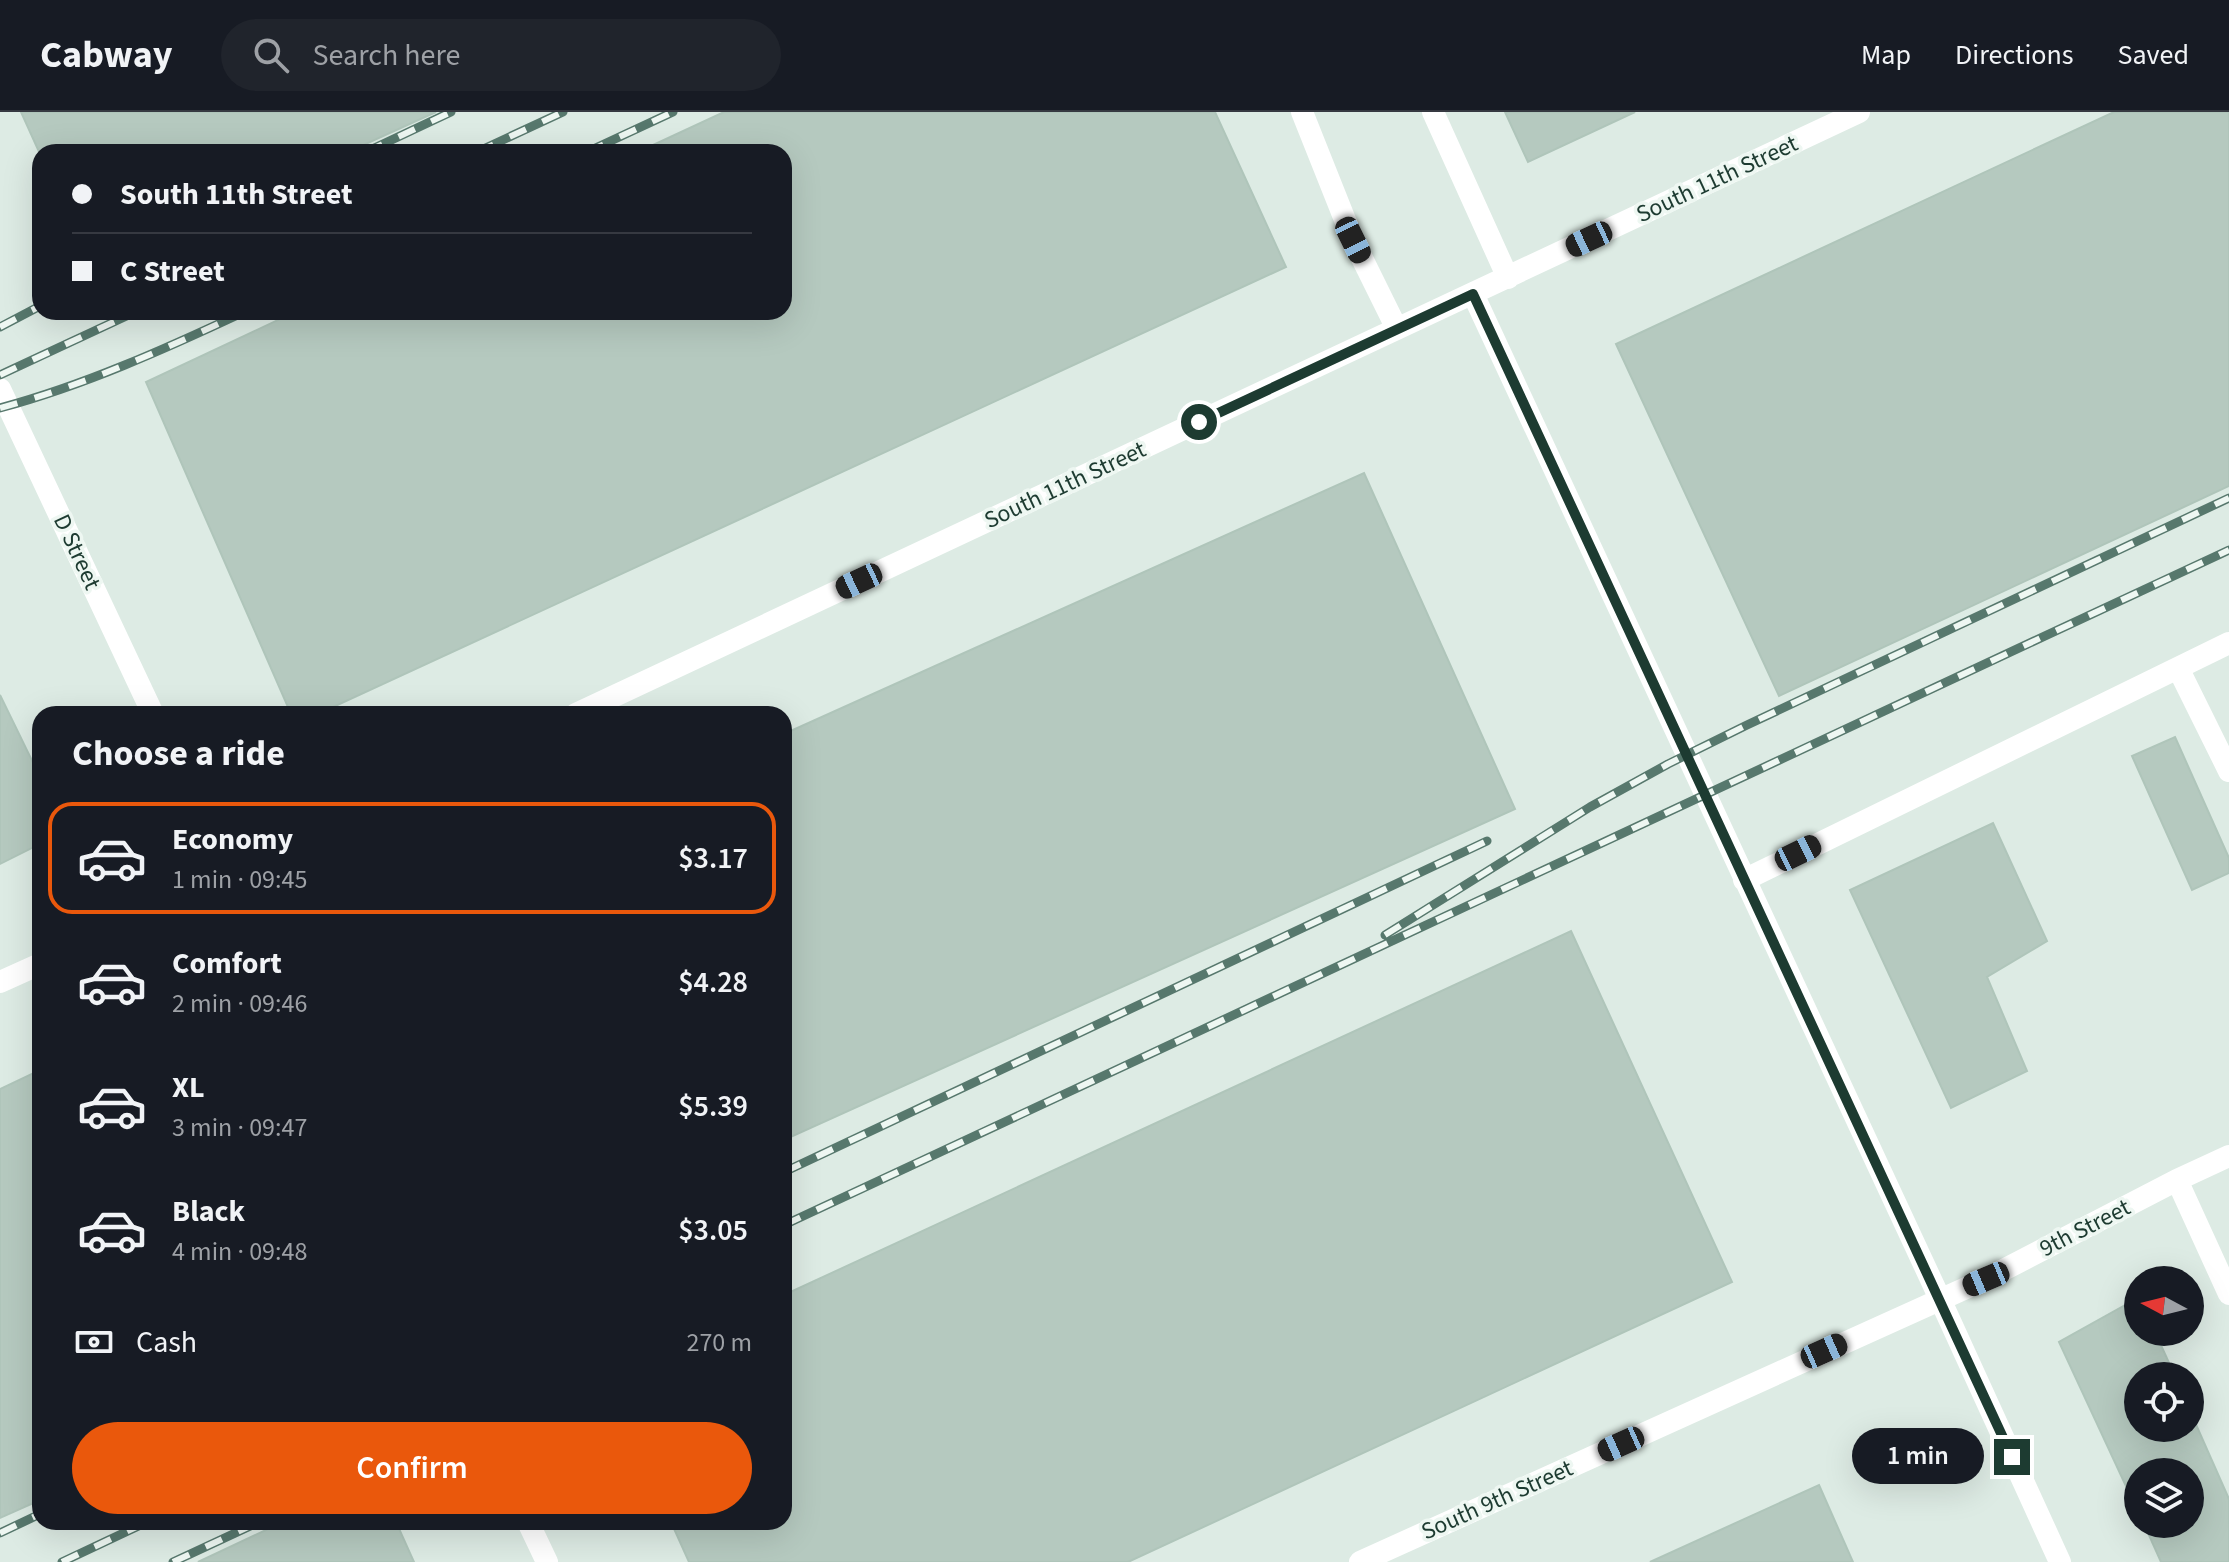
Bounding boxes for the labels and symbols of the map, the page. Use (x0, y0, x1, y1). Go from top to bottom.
street label: South 11th Street (1630, 126, 1804, 232)
car (1332, 213, 1374, 267)
car (1562, 218, 1616, 260)
route start (1181, 404, 1217, 440)
street label: South 11th Street (978, 432, 1152, 538)
street label: D Street (44, 508, 110, 596)
car (832, 560, 886, 602)
car (1771, 832, 1825, 874)
street label: 9th Street (2033, 1190, 2137, 1266)
car (1959, 1259, 2013, 1299)
north arrow (2124, 1266, 2204, 1346)
car (1797, 1330, 1851, 1372)
car (1594, 1423, 1648, 1465)
callout: 1 min (1852, 1429, 1984, 1485)
route end (1994, 1439, 2030, 1475)
street label: South 9th Street (1415, 1451, 1579, 1549)

